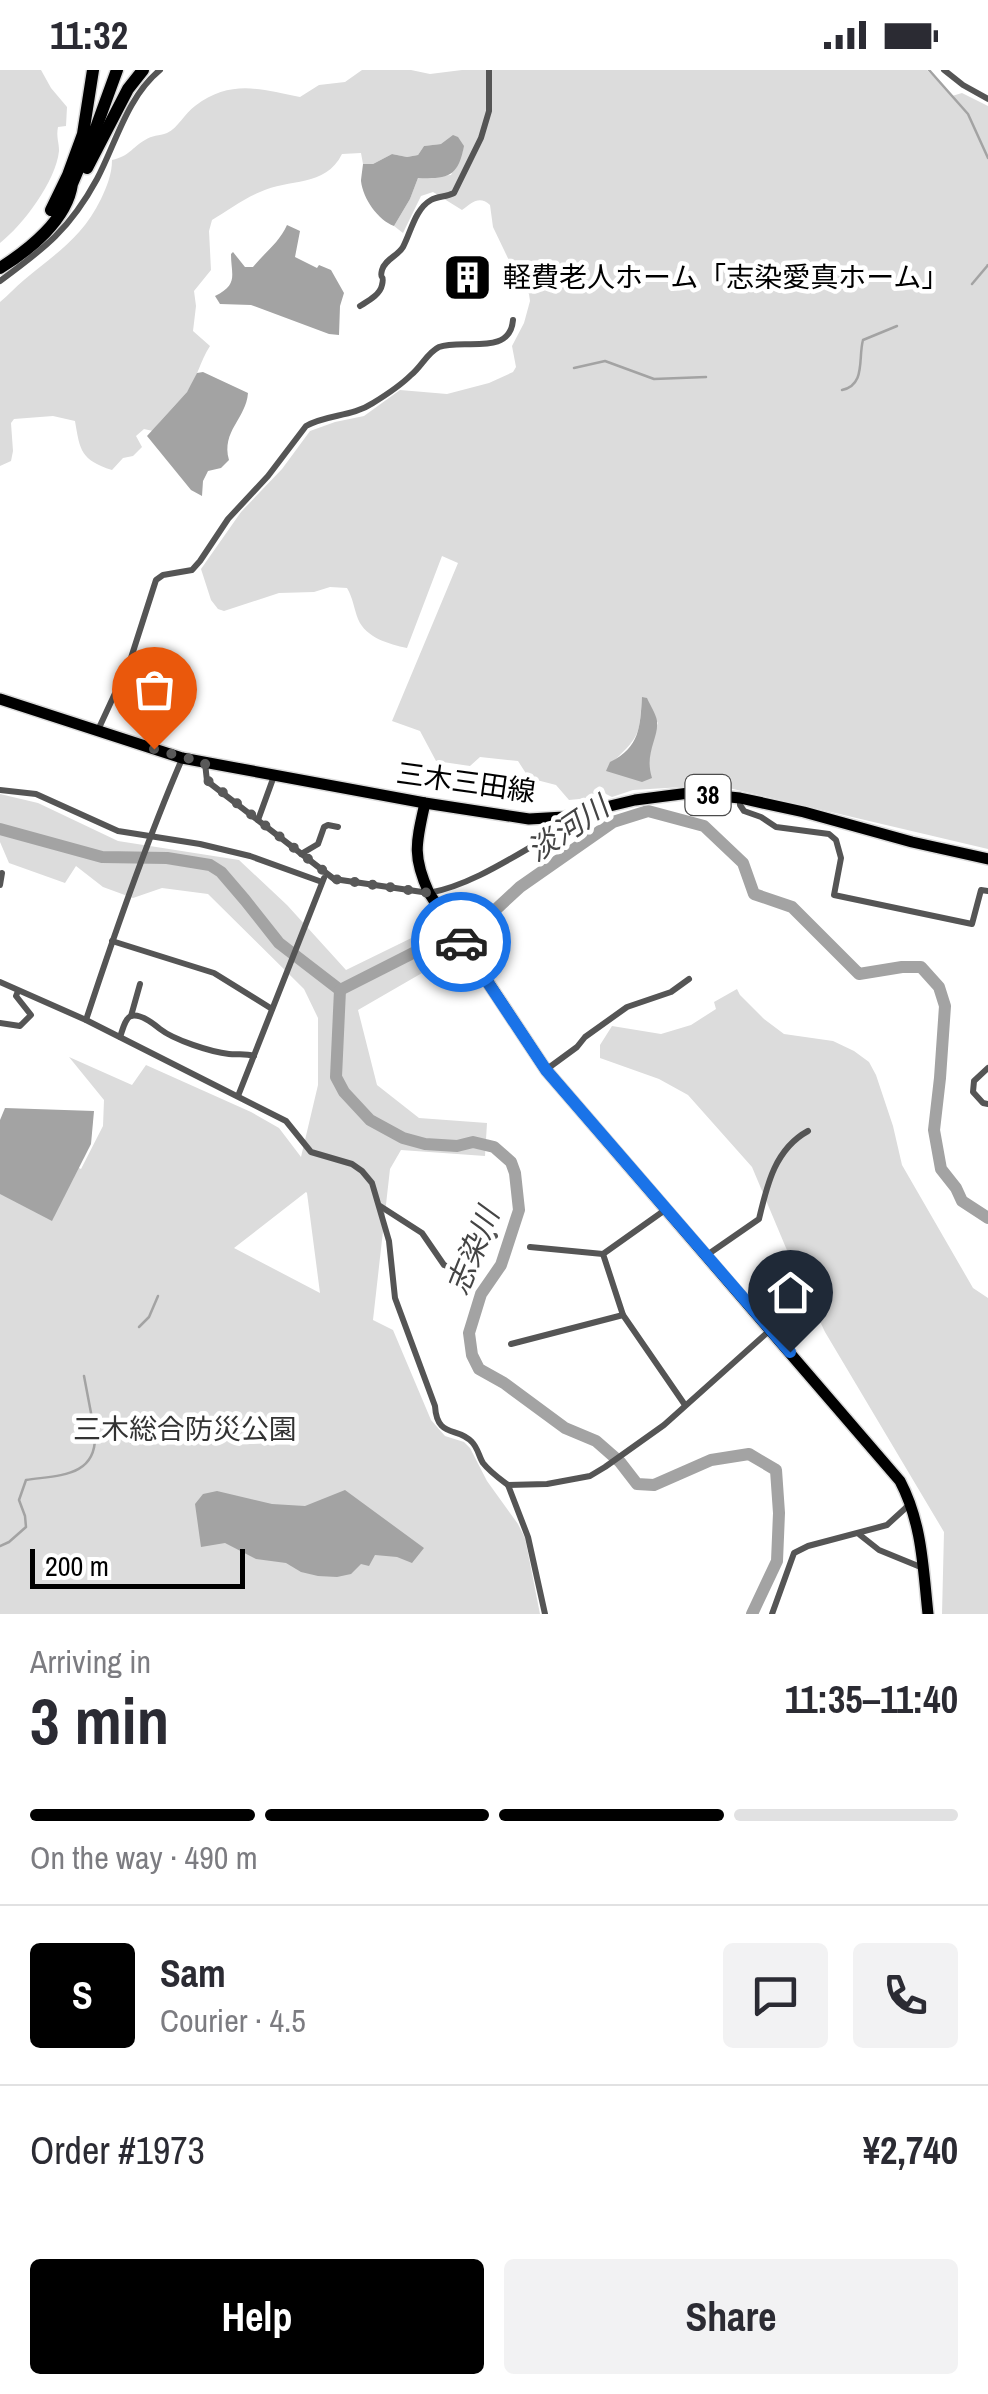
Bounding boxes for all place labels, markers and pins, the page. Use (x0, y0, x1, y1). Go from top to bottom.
building icon: 軽費老人ホーム「志染愛真ホーム」 (442, 251, 494, 303)
place label: 軽費老人ホーム「志染愛真ホーム」 (503, 258, 949, 296)
pin (112, 647, 197, 750)
pin (748, 1250, 833, 1353)

